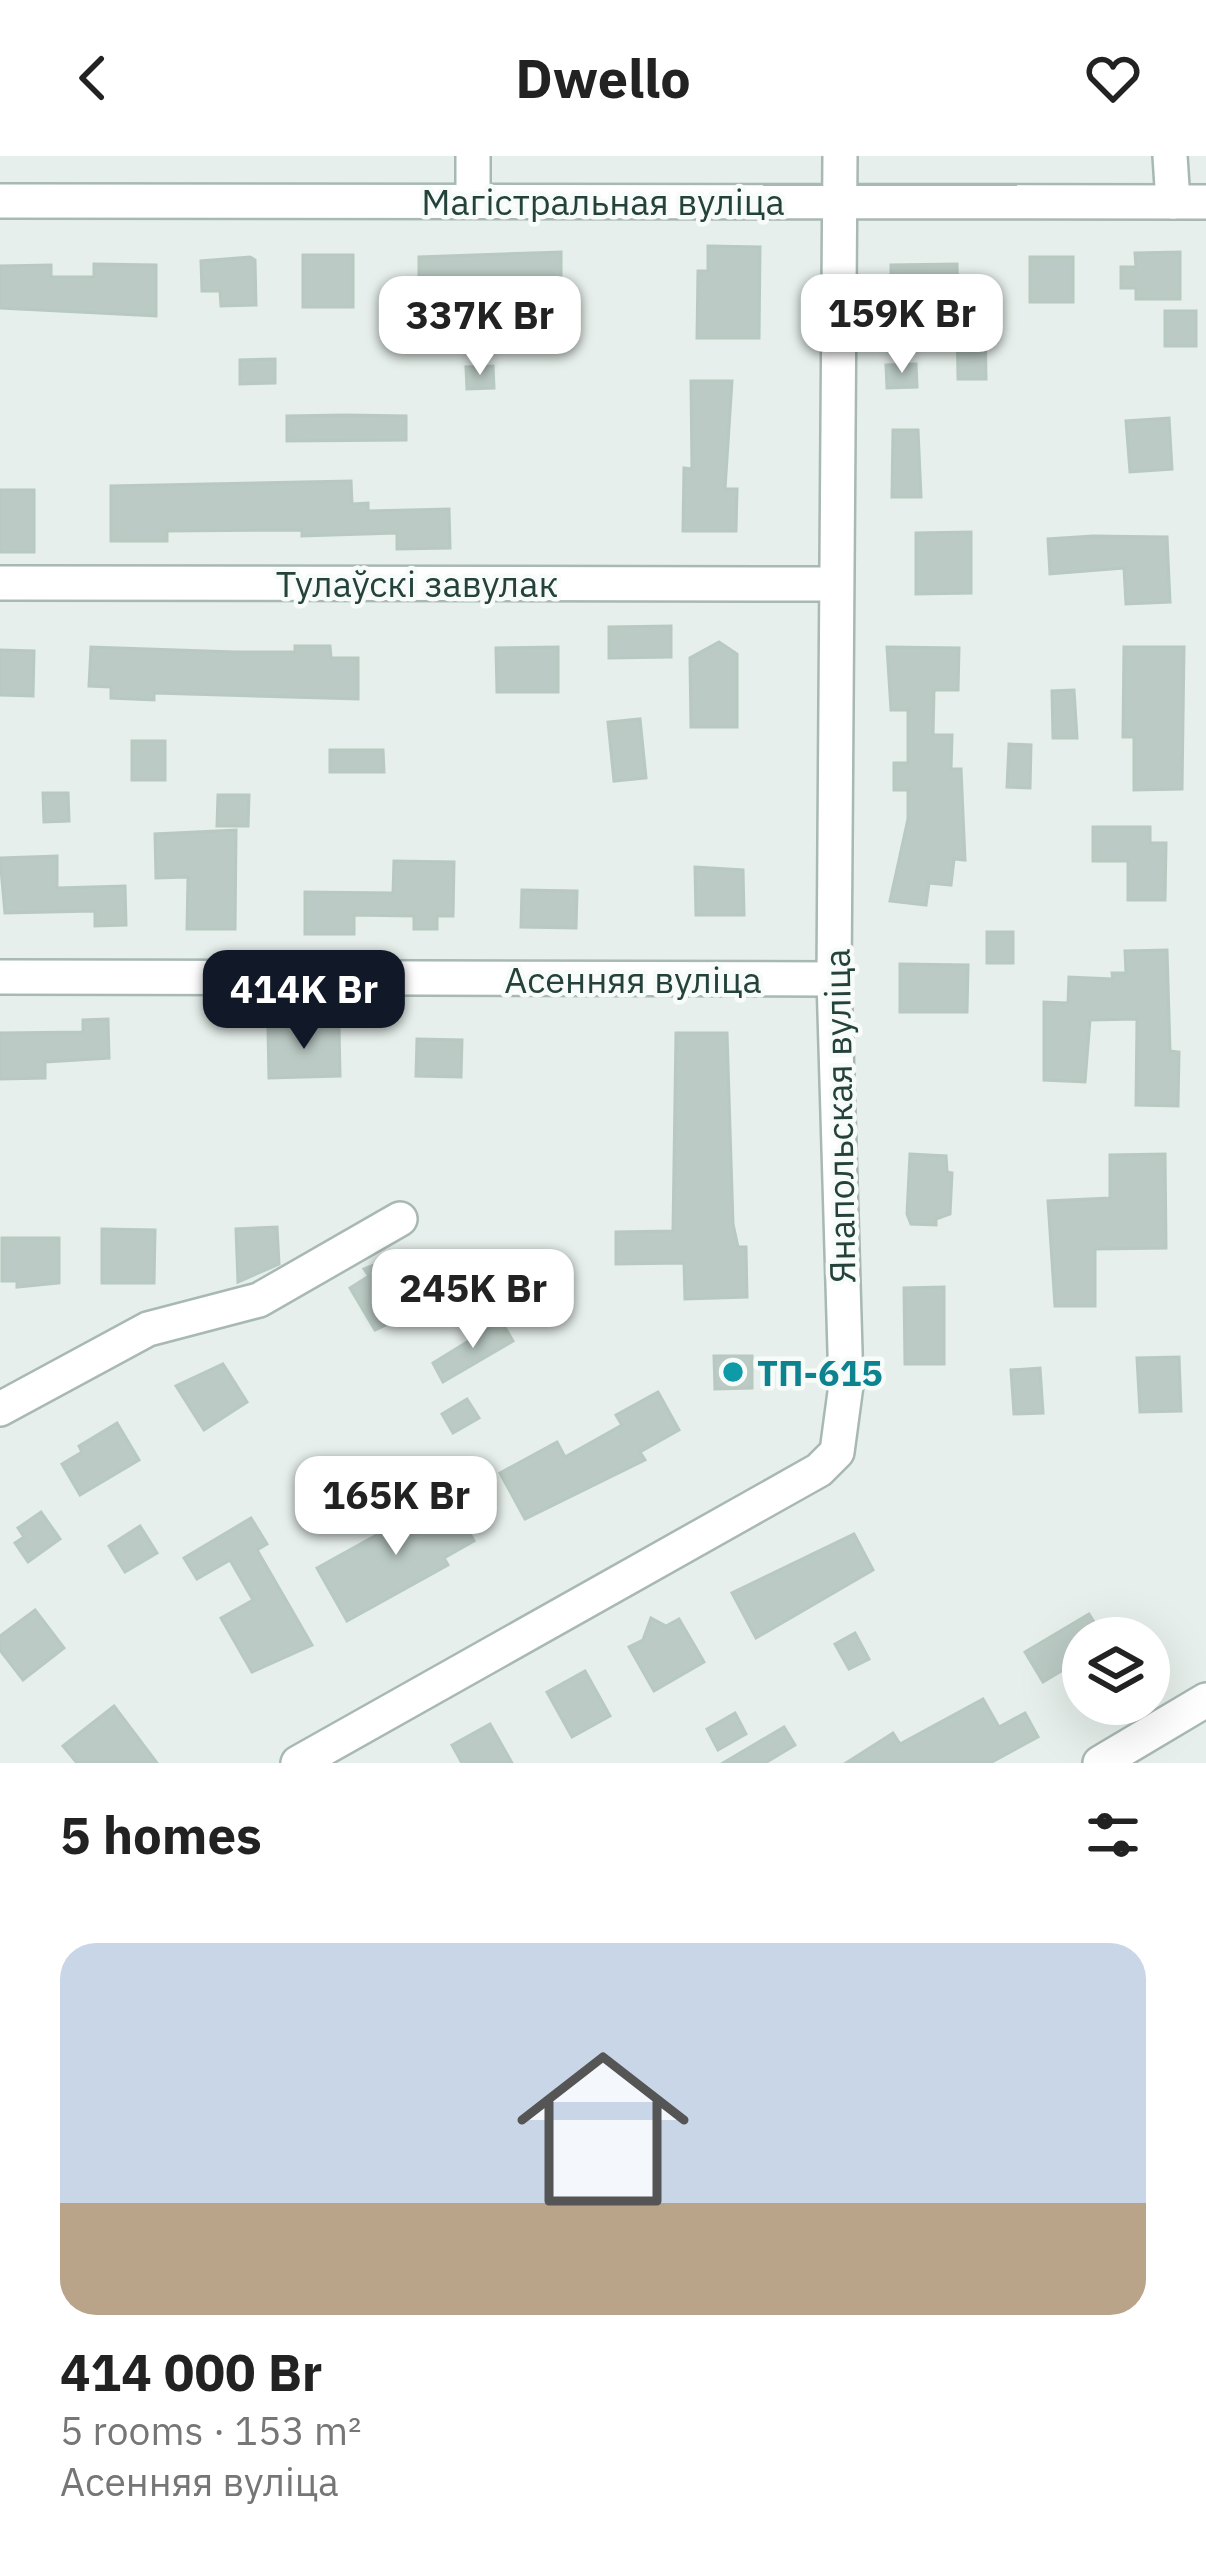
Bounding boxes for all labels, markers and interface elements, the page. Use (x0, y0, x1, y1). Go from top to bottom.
text: Dwello (515, 43, 691, 113)
icon: back (60, 45, 126, 111)
icon: heart (1080, 45, 1146, 111)
street label: Магістральная вуліца (421, 178, 785, 225)
pin: 159K Br (791, 274, 1013, 376)
pin: 337K Br (369, 276, 591, 378)
text: 159K Br (828, 287, 976, 338)
text: 337K Br (406, 289, 554, 340)
street label: Тулаўскі завулак (276, 560, 558, 607)
street label: Янапольская вуліца (813, 948, 865, 1284)
pin: 414K Br (193, 950, 415, 1052)
street label: Асенняя вуліца (504, 956, 762, 1003)
text: 414K Br (230, 963, 378, 1014)
pin: 245K Br (362, 1249, 584, 1351)
text: 245K Br (399, 1262, 547, 1313)
place label: ТП-615 (757, 1349, 883, 1396)
marker: ТП-615 (720, 1359, 746, 1385)
pin: 165K Br (285, 1456, 507, 1558)
text: 165K Br (322, 1469, 470, 1520)
map controls (1062, 1617, 1170, 1725)
button: layers (1062, 1617, 1170, 1725)
text: 5 homes (60, 1802, 262, 1868)
icon: filters (1080, 1802, 1146, 1868)
icon: home (495, 2021, 711, 2237)
text: 414 000 Br (60, 2339, 322, 2405)
text: 5 rooms · 153 m² (60, 2405, 362, 2456)
text: Асенняя вуліца (60, 2456, 339, 2507)

